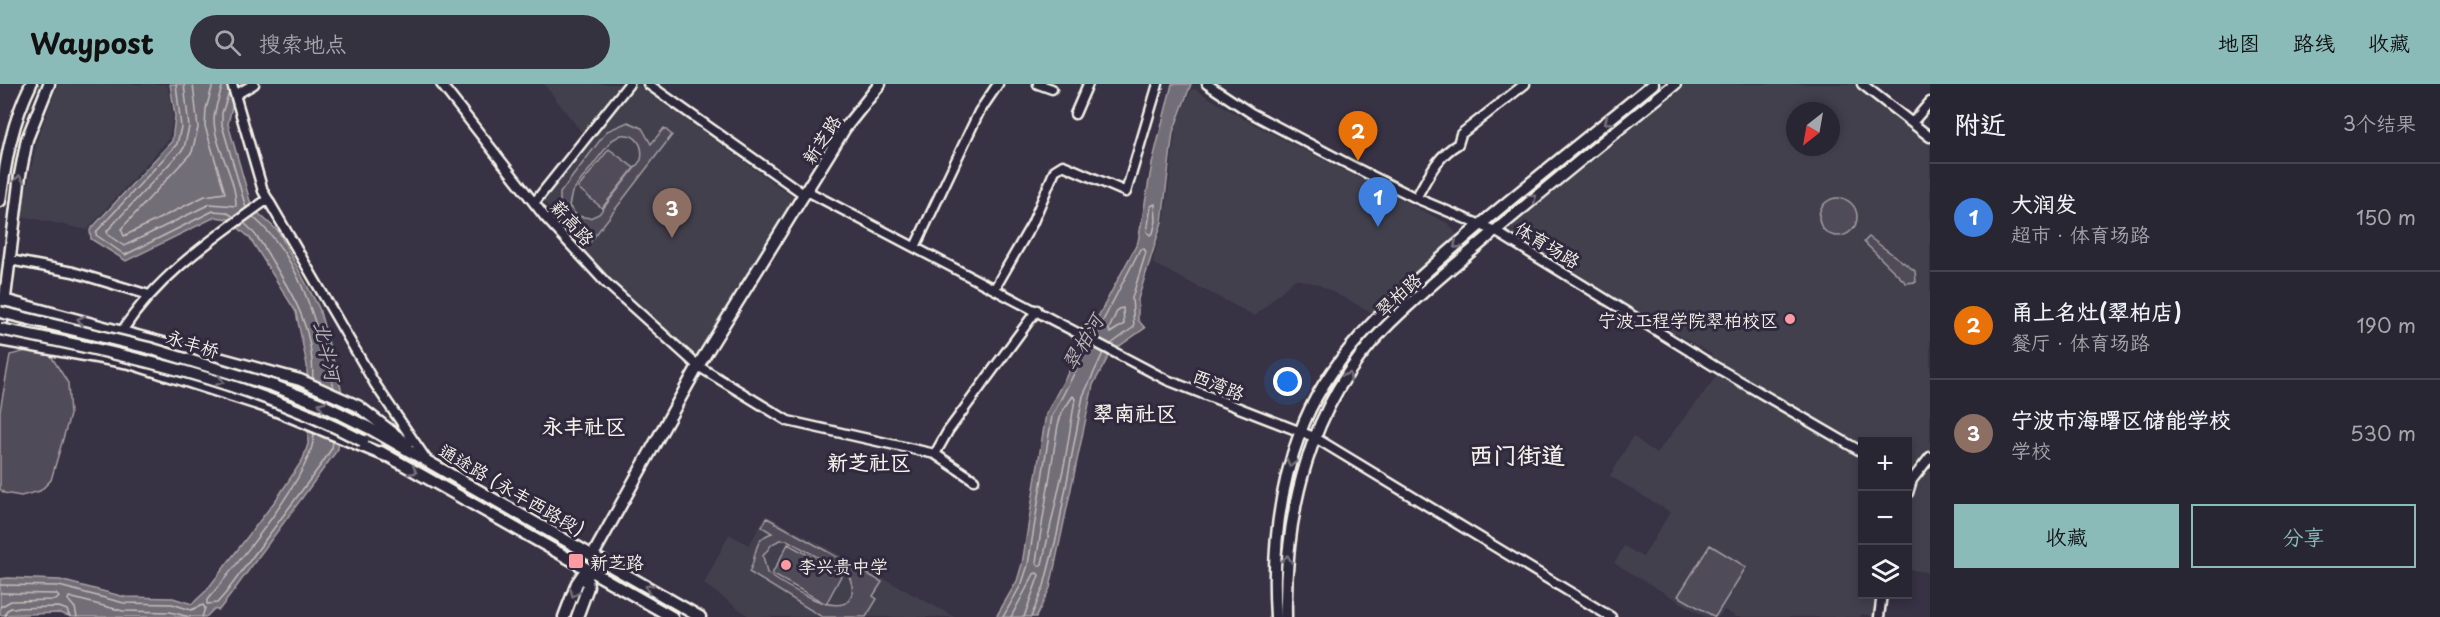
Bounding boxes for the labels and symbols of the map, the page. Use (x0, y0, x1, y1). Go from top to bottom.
north arrow (1786, 102, 1840, 156)
street label: 新芝路 (795, 109, 847, 169)
pin: 2 (1338, 112, 1378, 161)
one-way arrow (1604, 114, 1615, 125)
one-way arrow (13, 174, 25, 183)
pin: 1 (1358, 178, 1398, 227)
pin: 3 (652, 188, 692, 238)
street label: 薪高路 (545, 193, 601, 251)
one-way arrow (1526, 194, 1537, 205)
street label: 体育场路 (1510, 214, 1586, 274)
one-way arrow (1453, 238, 1464, 249)
street label: 翠柏路 (1369, 266, 1427, 322)
water label: 翠柏河 (1054, 306, 1112, 375)
place label: 宁波工程学院翠柏校区 (1598, 306, 1778, 333)
marker: 宁波工程学院翠柏校区 (1783, 312, 1797, 326)
one-way arrow (77, 315, 87, 328)
water label: 北斗河 (307, 319, 350, 386)
street label: 永丰桥 (163, 322, 223, 364)
street label: 西湾路 (1189, 361, 1249, 407)
your location (1273, 367, 1302, 396)
one-way arrow (1340, 372, 1352, 382)
one-way arrow (214, 374, 225, 386)
district label: 翠南社区 (1093, 396, 1177, 428)
one-way arrow (318, 400, 329, 412)
district label: 永丰社区 (542, 409, 626, 441)
street label: 通途路 (永丰西路段) (434, 436, 590, 542)
district label: 西门街道 (1469, 436, 1565, 472)
district label: 新芝社区 (827, 445, 911, 477)
one-way arrow (1286, 457, 1298, 468)
one-way arrow (407, 464, 417, 475)
place label: 新芝路 (590, 548, 644, 575)
marker: 新芝路 (567, 552, 585, 570)
place label: 李兴贵中学 (798, 552, 888, 579)
one-way arrow (1281, 554, 1293, 563)
marker: 李兴贵中学 (779, 558, 793, 572)
one-way arrow (645, 583, 656, 595)
one-way arrow (568, 587, 581, 597)

